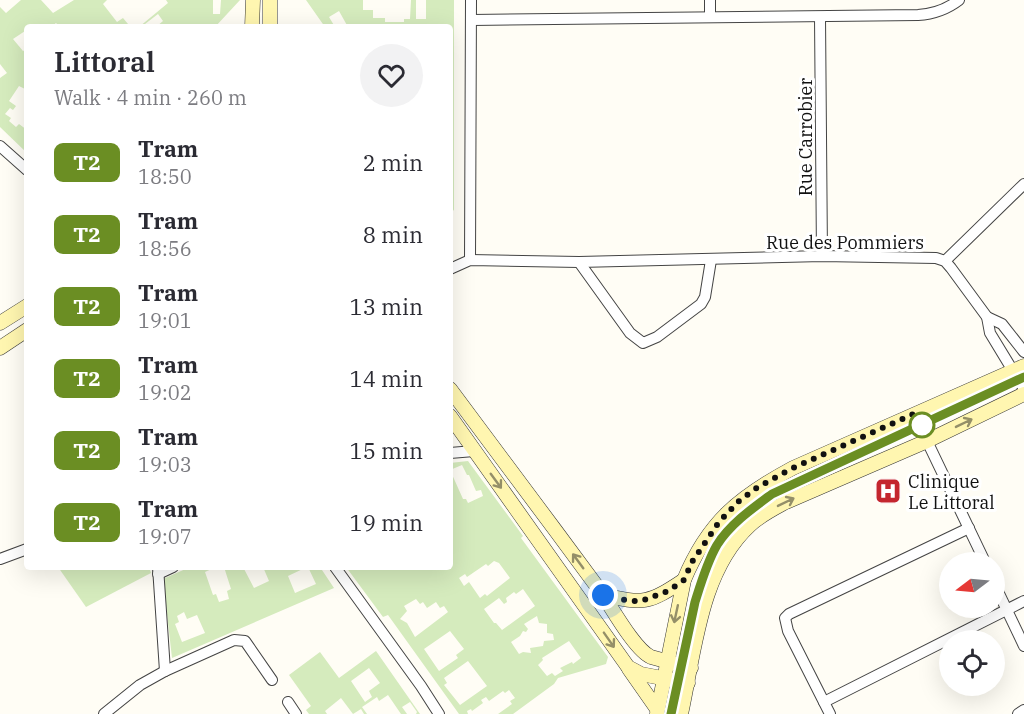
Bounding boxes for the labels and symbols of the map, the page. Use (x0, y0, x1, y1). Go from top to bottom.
street label: Rue Carrobier (794, 78, 817, 196)
street label: Rue des Pommiers (766, 231, 924, 254)
unlabelled marker (909, 412, 935, 438)
one-way arrow (955, 417, 973, 429)
place label: Clinique Le Littoral (908, 470, 995, 514)
one-way arrow (490, 473, 502, 489)
hospital icon: Clinique Le Littoral (873, 476, 903, 506)
one-way arrow (776, 496, 794, 508)
north arrow (939, 552, 1005, 618)
one-way arrow (571, 554, 584, 570)
your location (588, 580, 618, 610)
one-way arrow (670, 604, 681, 623)
one-way arrow (603, 632, 615, 648)

